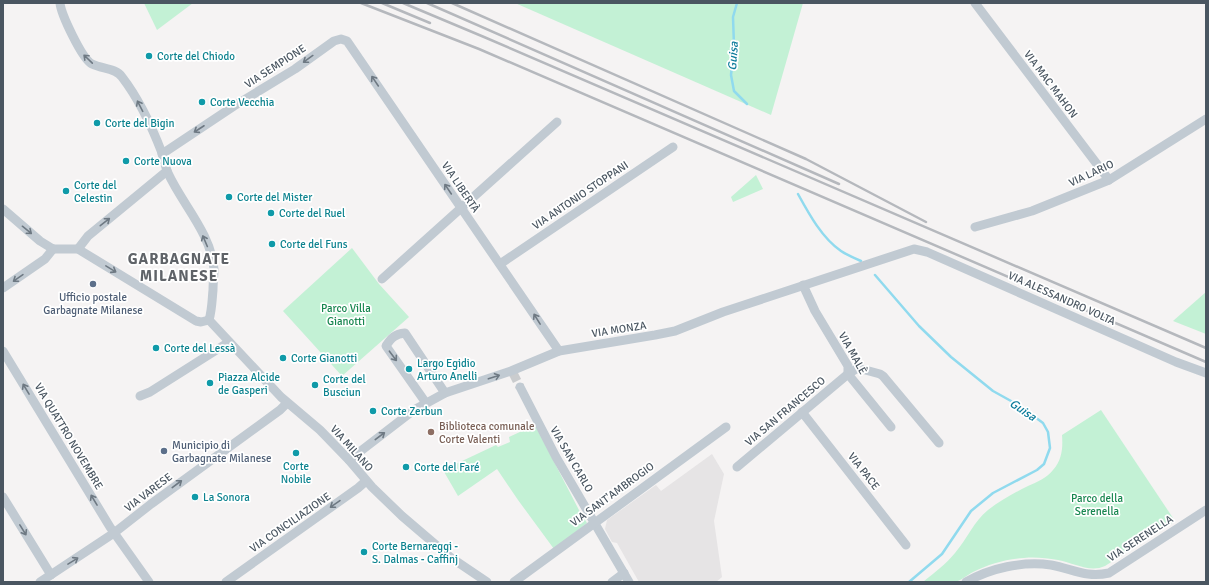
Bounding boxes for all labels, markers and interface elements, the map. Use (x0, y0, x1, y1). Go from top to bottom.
water label: Guisa (725, 40, 742, 71)
street label: VIA SEMPIONE (242, 42, 308, 91)
street label: VIA MAC MAHON (1021, 48, 1080, 121)
place label: Corte del Chiodo (157, 50, 235, 63)
marker: Corte del Chiodo (144, 51, 154, 61)
one-way arrow (83, 55, 93, 64)
one-way arrow (303, 55, 314, 63)
one-way arrow (371, 76, 379, 87)
place label: Corte Vecchia (210, 96, 275, 109)
marker: Corte Vecchia (197, 97, 207, 107)
one-way arrow (135, 101, 143, 113)
place label: Corte del Bigin (105, 117, 175, 130)
marker: Corte del Bigin (92, 118, 102, 128)
one-way arrow (194, 125, 205, 133)
place label: Corte Nuova (134, 155, 192, 168)
marker: Corte Nuova (121, 156, 131, 166)
street label: VIA LARIO (1067, 157, 1116, 190)
street label: VIA ANTONIO STOPPANI (530, 158, 631, 232)
street label: VIA LIBERTÀ (439, 159, 483, 215)
place label: Corte del Celestin (74, 179, 117, 205)
one-way arrow (444, 184, 452, 195)
marker: Corte del Celestin (61, 186, 71, 196)
place label: Corte del Mister (237, 191, 312, 204)
marker: Corte del Mister (224, 192, 234, 202)
place label: Corte del Ruel (279, 207, 345, 220)
marker: Corte del Ruel (266, 208, 276, 218)
one-way arrow (100, 218, 111, 227)
one-way arrow (22, 226, 33, 235)
one-way arrow (201, 235, 209, 247)
place label: Corte del Funs (280, 238, 348, 251)
marker: Corte del Funs (267, 239, 277, 249)
district label: GARBAGNATE MILANESE (128, 250, 230, 285)
one-way arrow (105, 265, 116, 273)
street label: VIA ALESSANDRO VOLTA (1006, 269, 1118, 328)
one-way arrow (13, 274, 24, 282)
marker: Ufficio postale Garbagnate Milanese (88, 279, 98, 289)
place label: Ufficio postale Garbagnate Milanese (43, 291, 143, 317)
park label: Parco Villa Gianotti (321, 302, 371, 328)
one-way arrow (533, 313, 541, 325)
street label: VIA MONZA (591, 319, 648, 340)
street label: VIA MALÈ (836, 329, 870, 377)
place label: Corte del Lessà (164, 342, 236, 355)
marker: Corte del Lessà (151, 343, 161, 353)
one-way arrow (389, 350, 397, 361)
place label: Corte Gianotti (291, 352, 357, 365)
marker: Corte Gianotti (278, 353, 288, 363)
place label: Largo Egidio Arturo Anelli (417, 357, 477, 383)
marker: Largo Egidio Arturo Anelli (404, 364, 414, 374)
place label: Piazza Alcide de Gasperi (218, 371, 280, 397)
place label: Corte del Busciun (323, 373, 366, 399)
one-way arrow (487, 373, 500, 380)
street label: VIA SAN FRANCESCO (743, 374, 828, 449)
marker: Piazza Alcide de Gasperi (205, 378, 215, 388)
marker: Corte del Busciun (310, 380, 320, 390)
street label: VIA QUATTRO NOVEMBRE (32, 381, 106, 492)
one-way arrow (22, 384, 30, 395)
water label: Guisa (1007, 396, 1040, 425)
place label: Corte Zerbun (381, 405, 443, 418)
marker: Corte Zerbun (368, 406, 378, 416)
place label: Biblioteca comunale Corte Valenti (439, 420, 534, 446)
street label: VIA MILANO (327, 422, 376, 474)
street label: VIA SAN CARLO (547, 424, 596, 495)
marker: Biblioteca comunale Corte Valenti (426, 427, 436, 437)
one-way arrow (374, 432, 385, 440)
place label: Municipio di Garbagnate Milanese (172, 439, 272, 465)
marker: Municipio di Garbagnate Milanese (159, 446, 169, 456)
marker: Corte Nobile (291, 448, 301, 458)
street label: VIA PACE (845, 450, 882, 493)
place label: Corte Nobile (281, 460, 311, 486)
street label: VIA SANT'AMBROGIO (568, 460, 657, 529)
place label: Corte del Faré (414, 461, 480, 474)
marker: Corte del Faré (401, 462, 411, 472)
street label: VIA VARESE (122, 470, 175, 515)
one-way arrow (172, 480, 183, 489)
street label: VIA CONCILIAZIONE (247, 490, 333, 555)
place label: La Sonora (203, 491, 250, 504)
marker: La Sonora (190, 492, 200, 502)
park label: Parco della Serenella (1071, 492, 1123, 518)
one-way arrow (89, 494, 97, 506)
one-way arrow (330, 500, 341, 508)
street label: VIA SERENELLA (1105, 512, 1176, 564)
one-way arrow (20, 524, 28, 536)
place label: Corte Bernareggi - S. Dalmas - Caffinj (372, 540, 458, 566)
marker: Corte Bernareggi - S. Dalmas - Caffinj (359, 547, 369, 557)
one-way arrow (67, 557, 78, 565)

